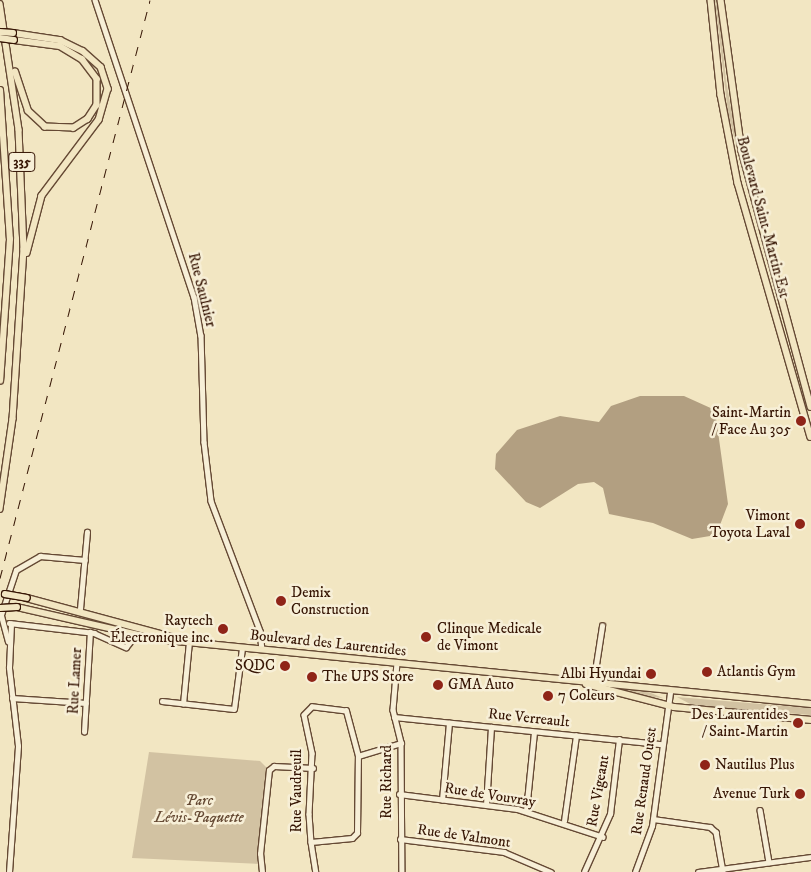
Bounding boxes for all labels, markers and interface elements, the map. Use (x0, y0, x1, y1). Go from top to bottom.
street label: Boulevard Saint-Martin Est (733, 134, 793, 300)
road number: 335 (8, 150, 36, 173)
street label: Rue Saulnier (184, 251, 220, 329)
place label: Saint-Martin / Face Au 305 (712, 403, 791, 438)
marker: Saint-Martin / Face Au 305 (795, 415, 807, 427)
place label: Vimont Toyota Laval (710, 506, 790, 541)
marker: Vimont Toyota Laval (794, 518, 806, 530)
place label: Demix Construction (291, 583, 369, 618)
marker: Demix Construction (275, 595, 287, 607)
place label: Raytech Électronique inc. (110, 611, 213, 646)
place label: Clinque Medicale de Vimont (437, 619, 542, 654)
marker: Raytech Électronique inc. (217, 623, 229, 635)
street label: Boulevard des Laurentides (249, 626, 407, 660)
marker: Clinque Medicale de Vimont (419, 630, 433, 644)
street label: Rue Lamer (64, 647, 86, 715)
place label: SQDC (235, 657, 275, 675)
marker: SQDC (279, 660, 291, 672)
place label: Atlantis Gym (717, 663, 796, 681)
place label: Albi Hyundai (561, 665, 641, 683)
marker: Atlantis Gym (701, 666, 713, 678)
place label: The UPS Store (322, 668, 414, 686)
marker: Albi Hyundai (645, 668, 657, 680)
marker: The UPS Store (306, 671, 318, 683)
place label: GMA Auto (448, 676, 514, 694)
marker: GMA Auto (432, 679, 444, 691)
place label: 7 Coleurs (558, 687, 615, 705)
marker: 7 Coleurs (542, 690, 554, 702)
street label: Rue Verreault (487, 705, 571, 731)
place label: Des Laurentides / Saint-Martin (691, 705, 788, 740)
marker: Des Laurentides / Saint-Martin (792, 717, 804, 729)
street label: Rue Renaud Ouest (628, 726, 660, 836)
street label: Rue Richard (378, 745, 396, 819)
street label: Rue Vaudreuil (288, 749, 306, 833)
street label: Rue Vigeant (583, 754, 613, 828)
place label: Nautilus Plus (715, 756, 795, 774)
marker: Nautilus Plus (699, 759, 711, 771)
street label: Rue de Vouvray (443, 779, 537, 811)
place label: Avenue Turk (713, 785, 790, 803)
marker: Avenue Turk (794, 788, 806, 800)
park label: Parc Lévis-Paquette (154, 791, 244, 826)
street label: Rue de Valmont (416, 821, 512, 851)

